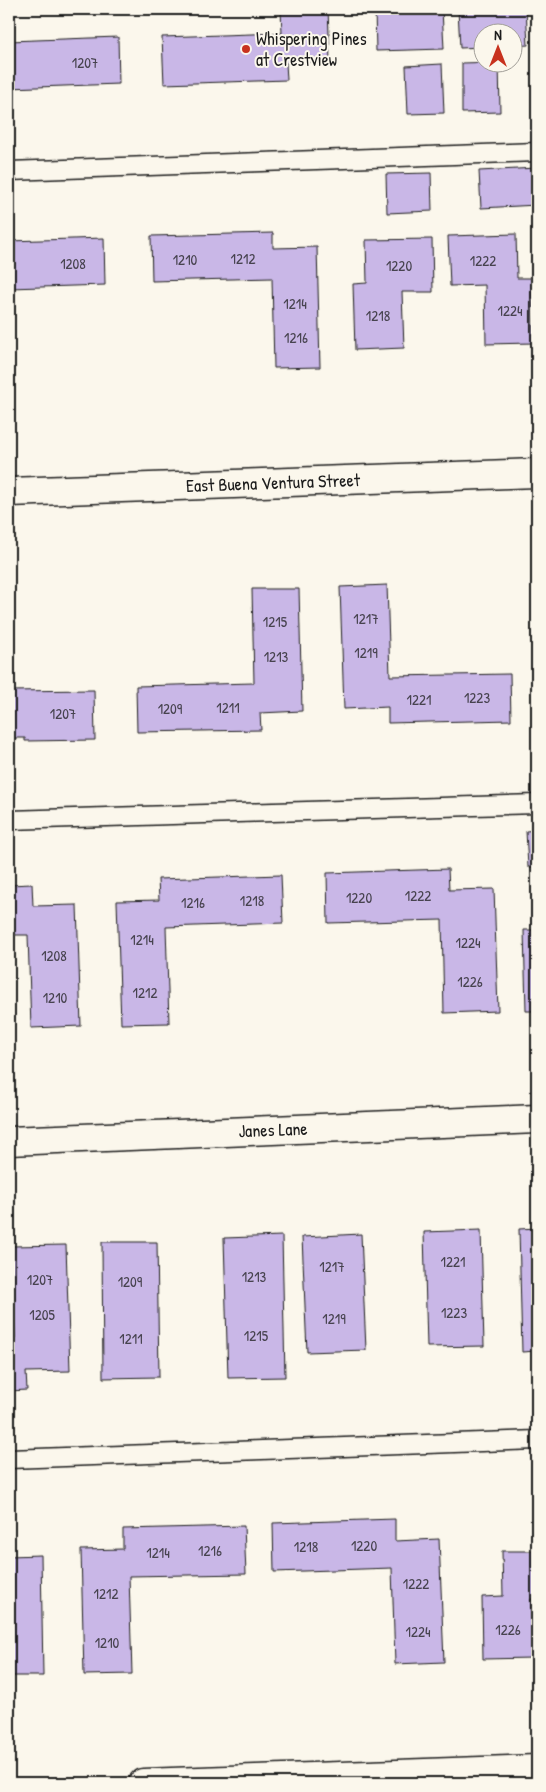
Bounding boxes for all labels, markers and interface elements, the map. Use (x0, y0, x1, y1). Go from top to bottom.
north arrow (474, 22, 524, 72)
text: N (494, 25, 502, 44)
place label: Whispering Pines at Crestview (256, 26, 367, 72)
marker: Whispering Pines at Crestview (240, 43, 252, 55)
house number: 1207 (72, 52, 98, 73)
house number: 1212 (231, 248, 255, 269)
house number: 1210 (173, 249, 198, 270)
house number: 1222 (470, 250, 496, 271)
house number: 1208 (60, 253, 86, 274)
house number: 1220 (386, 255, 412, 276)
house number: 1214 (283, 293, 307, 314)
house number: 1224 (497, 300, 523, 321)
house number: 1218 (366, 305, 390, 326)
house number: 1216 (284, 327, 308, 348)
street label: East Buena Ventura Street (186, 467, 361, 498)
house number: 1217 (353, 608, 379, 629)
house number: 1215 (263, 611, 288, 632)
house number: 1219 (354, 642, 378, 663)
house number: 1213 (264, 646, 289, 667)
house number: 1223 (464, 687, 490, 708)
house number: 1221 (407, 689, 431, 710)
house number: 1211 (216, 697, 240, 718)
house number: 1209 (158, 698, 183, 719)
house number: 1207 (50, 703, 76, 724)
house number: 1222 (405, 885, 431, 906)
house number: 1220 (346, 887, 372, 908)
house number: 1218 (240, 890, 264, 911)
house number: 1216 (181, 892, 205, 913)
house number: 1214 (130, 929, 154, 950)
house number: 1224 (455, 932, 481, 953)
house number: 1208 (41, 945, 67, 966)
house number: 1226 (457, 971, 483, 992)
house number: 1212 (133, 982, 157, 1003)
house number: 1210 (43, 987, 68, 1008)
street label: Janes Lane (238, 1116, 308, 1143)
house number: 1221 (441, 1251, 465, 1272)
house number: 1217 (319, 1256, 345, 1277)
house number: 1213 (242, 1266, 267, 1287)
house number: 1207 (27, 1269, 53, 1290)
house number: 1209 (118, 1271, 143, 1292)
house number: 1223 (441, 1302, 467, 1323)
house number: 1205 (29, 1304, 55, 1325)
house number: 1219 (322, 1308, 346, 1329)
house number: 1215 (244, 1325, 269, 1346)
house number: 1211 (119, 1328, 143, 1349)
house number: 1220 (351, 1535, 377, 1556)
house number: 1218 (294, 1536, 318, 1557)
house number: 1216 (198, 1540, 222, 1561)
house number: 1214 (146, 1542, 170, 1563)
house number: 1222 (403, 1573, 429, 1594)
house number: 1212 (94, 1583, 118, 1604)
house number: 1226 (495, 1619, 521, 1640)
house number: 1224 (405, 1621, 431, 1642)
house number: 1210 (95, 1632, 120, 1653)

